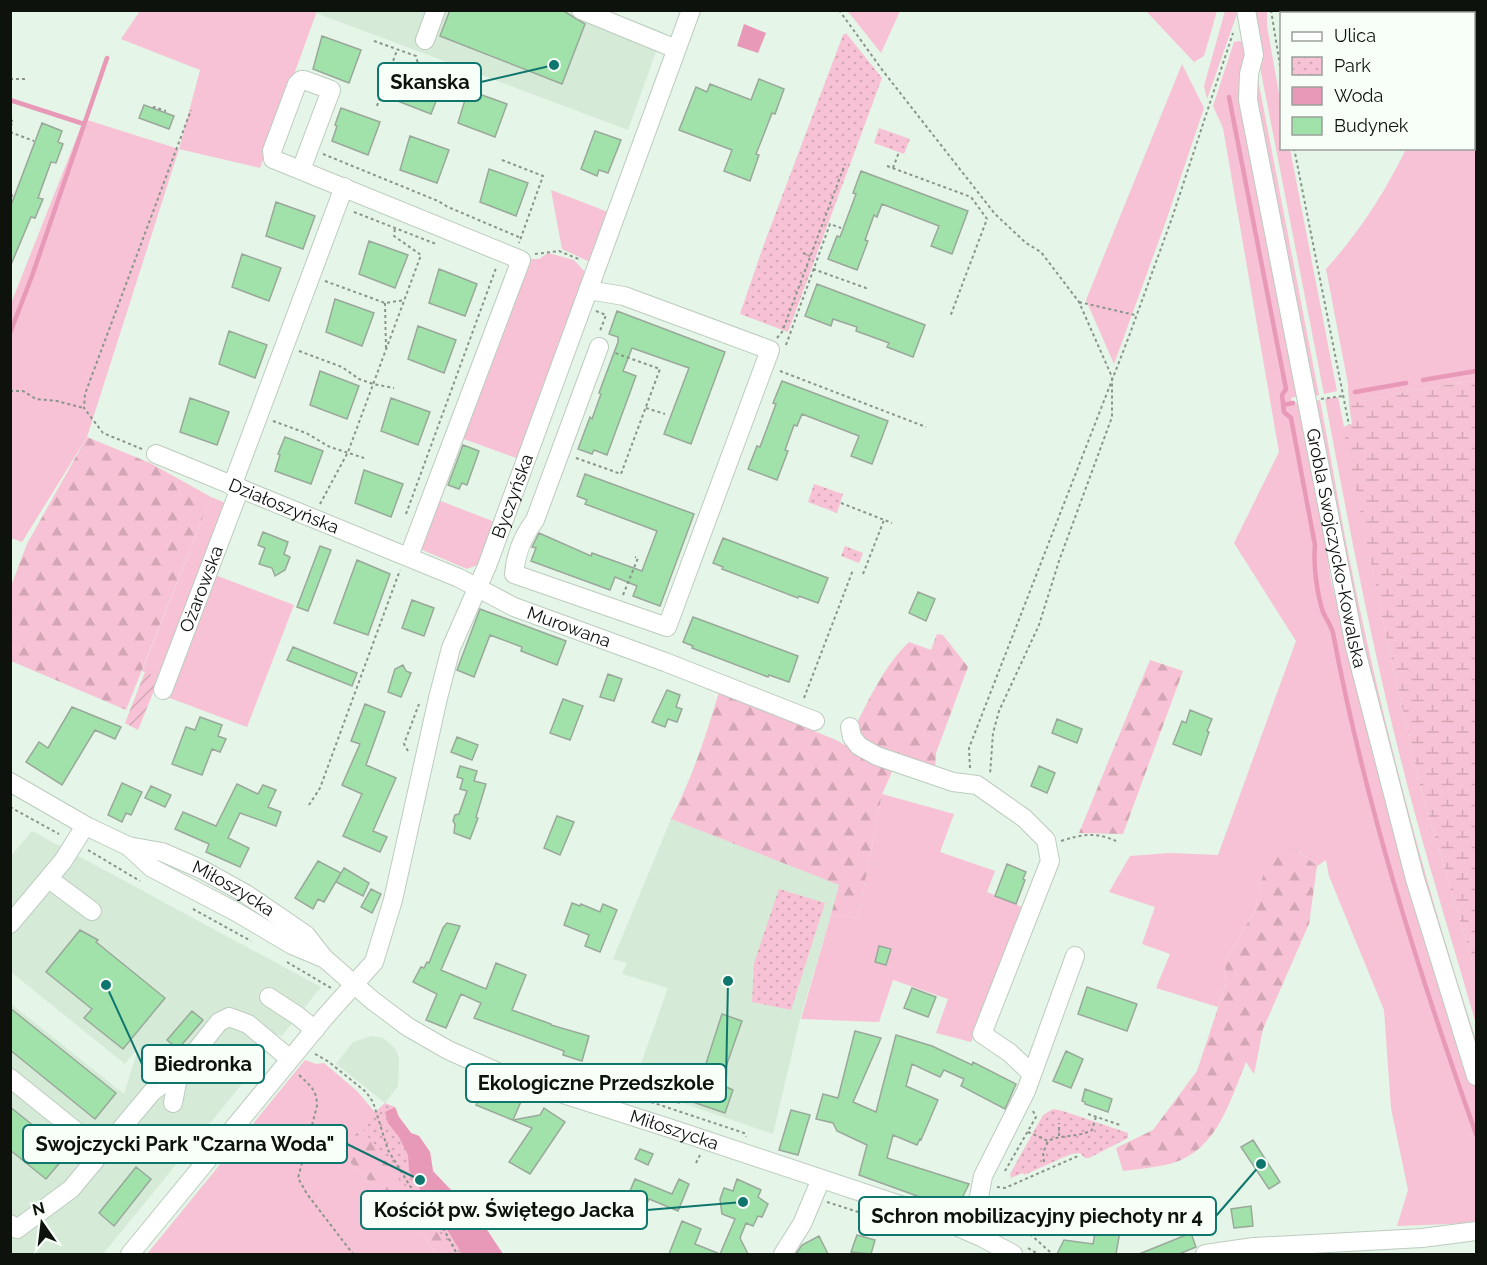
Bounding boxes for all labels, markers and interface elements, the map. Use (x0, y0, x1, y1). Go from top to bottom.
legend (1280, 12, 1475, 150)
text: Ulica (1334, 25, 1376, 46)
text: Park (1334, 55, 1371, 76)
callout: Skanska (378, 63, 481, 101)
text: Skanska (390, 70, 470, 94)
text: Woda (1334, 85, 1383, 106)
text: Budynek (1334, 115, 1409, 136)
street label: Grobla Swojczycko-Kowalska (1302, 426, 1371, 670)
street label: Byczyńska (487, 451, 537, 541)
street label: Działoszyńska (226, 474, 342, 538)
street label: Ożarowska (175, 543, 227, 635)
street label: Murowana (524, 602, 614, 651)
street label: Miłoszycka (189, 856, 279, 920)
callout: Biedronka (142, 1045, 264, 1083)
text: Biedronka (154, 1052, 252, 1076)
callout: Ekologiczne Przedszkole (466, 1064, 726, 1102)
text: Ekologiczne Przedszkole (478, 1071, 714, 1095)
street label: Miłoszycka (628, 1105, 721, 1154)
callout: Swojczycki Park "Czarna Woda" (23, 1125, 347, 1163)
text: Swojczycki Park "Czarna Woda" (36, 1132, 334, 1156)
callout: Kościół pw. Świętego Jacka (361, 1191, 647, 1229)
north arrow (12, 1193, 72, 1253)
callout: Schron mobilizacyjny piechoty nr 4 (859, 1197, 1216, 1235)
text: N (30, 1198, 47, 1220)
text: Kościół pw. Świętego Jacka (374, 1198, 634, 1222)
text: Schron mobilizacyjny piechoty nr 4 (871, 1204, 1203, 1228)

